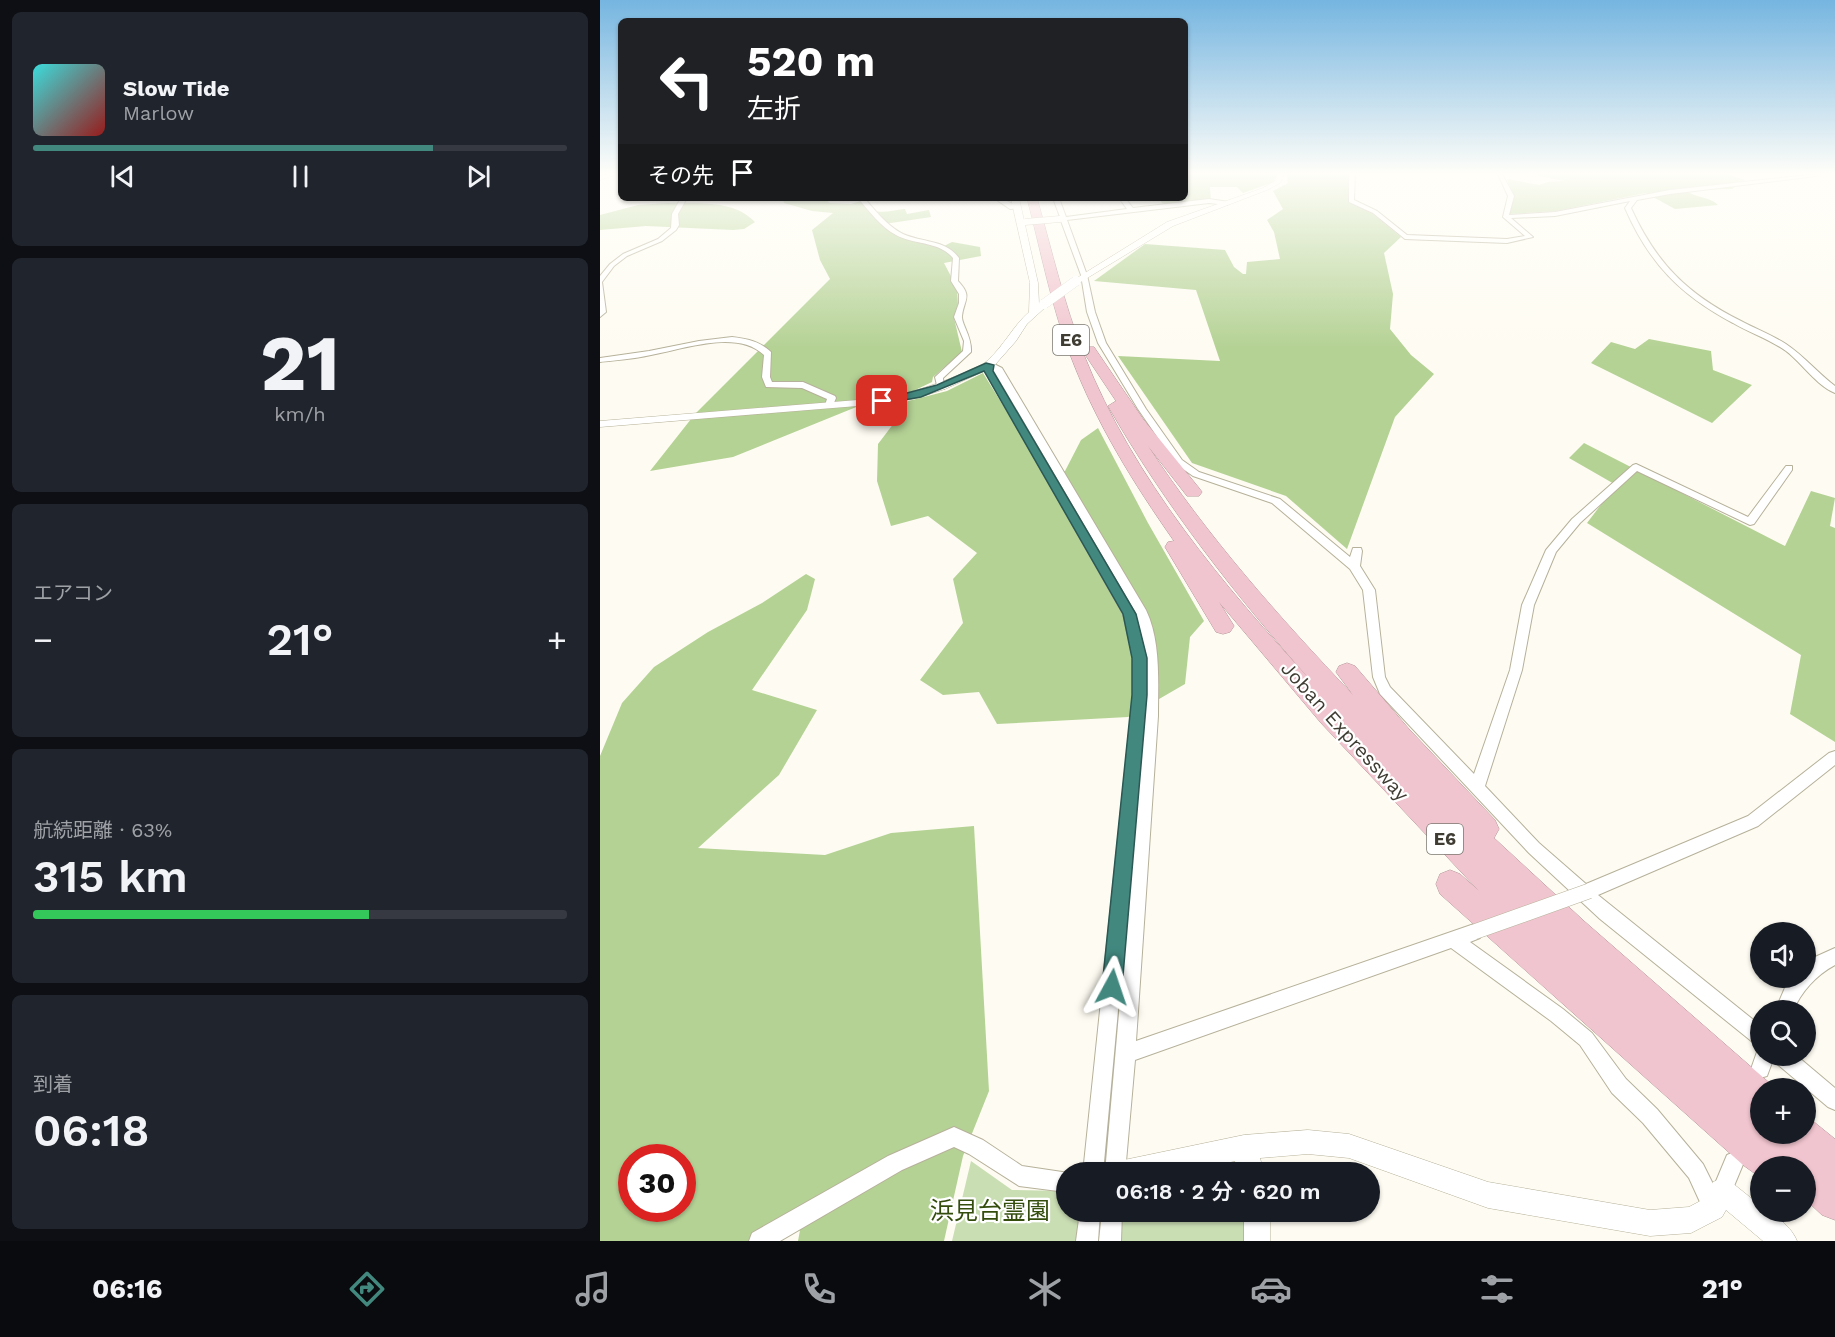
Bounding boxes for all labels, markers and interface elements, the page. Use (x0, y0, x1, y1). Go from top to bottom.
text: 520 m (747, 37, 875, 86)
icon: left (648, 42, 726, 120)
text: Slow Tide (123, 76, 230, 101)
text: 左折 (747, 93, 801, 125)
text: Marlow (123, 101, 194, 125)
icon: arrive (726, 156, 759, 189)
icon: previous (106, 160, 139, 193)
icon: pause (284, 160, 317, 193)
icon: next (462, 160, 495, 193)
text: その先 (648, 163, 714, 188)
text: 21 (260, 317, 340, 409)
road number: E6 (1053, 325, 1089, 355)
pin (856, 375, 907, 426)
icon: arrive (865, 384, 898, 417)
text: km/h (274, 402, 326, 426)
text: エアコン (33, 581, 113, 605)
text: 21° (266, 613, 334, 666)
text: − (33, 620, 53, 659)
text: + (547, 620, 567, 659)
street label: Joban Expressway (1276, 656, 1414, 806)
text: 航続距離 · 63% (33, 818, 172, 842)
road number: E6 (1427, 824, 1463, 854)
text: 315 km (33, 850, 188, 903)
map controls (1750, 922, 1816, 1222)
button: sound (1750, 922, 1816, 988)
position arrow (1080, 955, 1144, 1019)
button: search (1750, 1000, 1816, 1066)
text: 到着 (33, 1072, 73, 1096)
button: + (1750, 1078, 1816, 1144)
text: 06:18 (33, 1104, 149, 1157)
speed limit sign: 30 (618, 1144, 696, 1222)
button: − (1750, 1156, 1816, 1222)
text: 06:18 · 2 分 · 620 m (1116, 1179, 1320, 1204)
park label: 浜見台霊園 (930, 1197, 1050, 1225)
icon: directions (346, 1268, 388, 1310)
icon: music (572, 1268, 614, 1310)
icon: phone (798, 1268, 840, 1310)
icon: climate (1024, 1268, 1066, 1310)
icon: car (1250, 1268, 1292, 1310)
icon: filters (1476, 1268, 1518, 1310)
text: 06:16 (92, 1273, 162, 1305)
text: 21° (1702, 1273, 1743, 1305)

